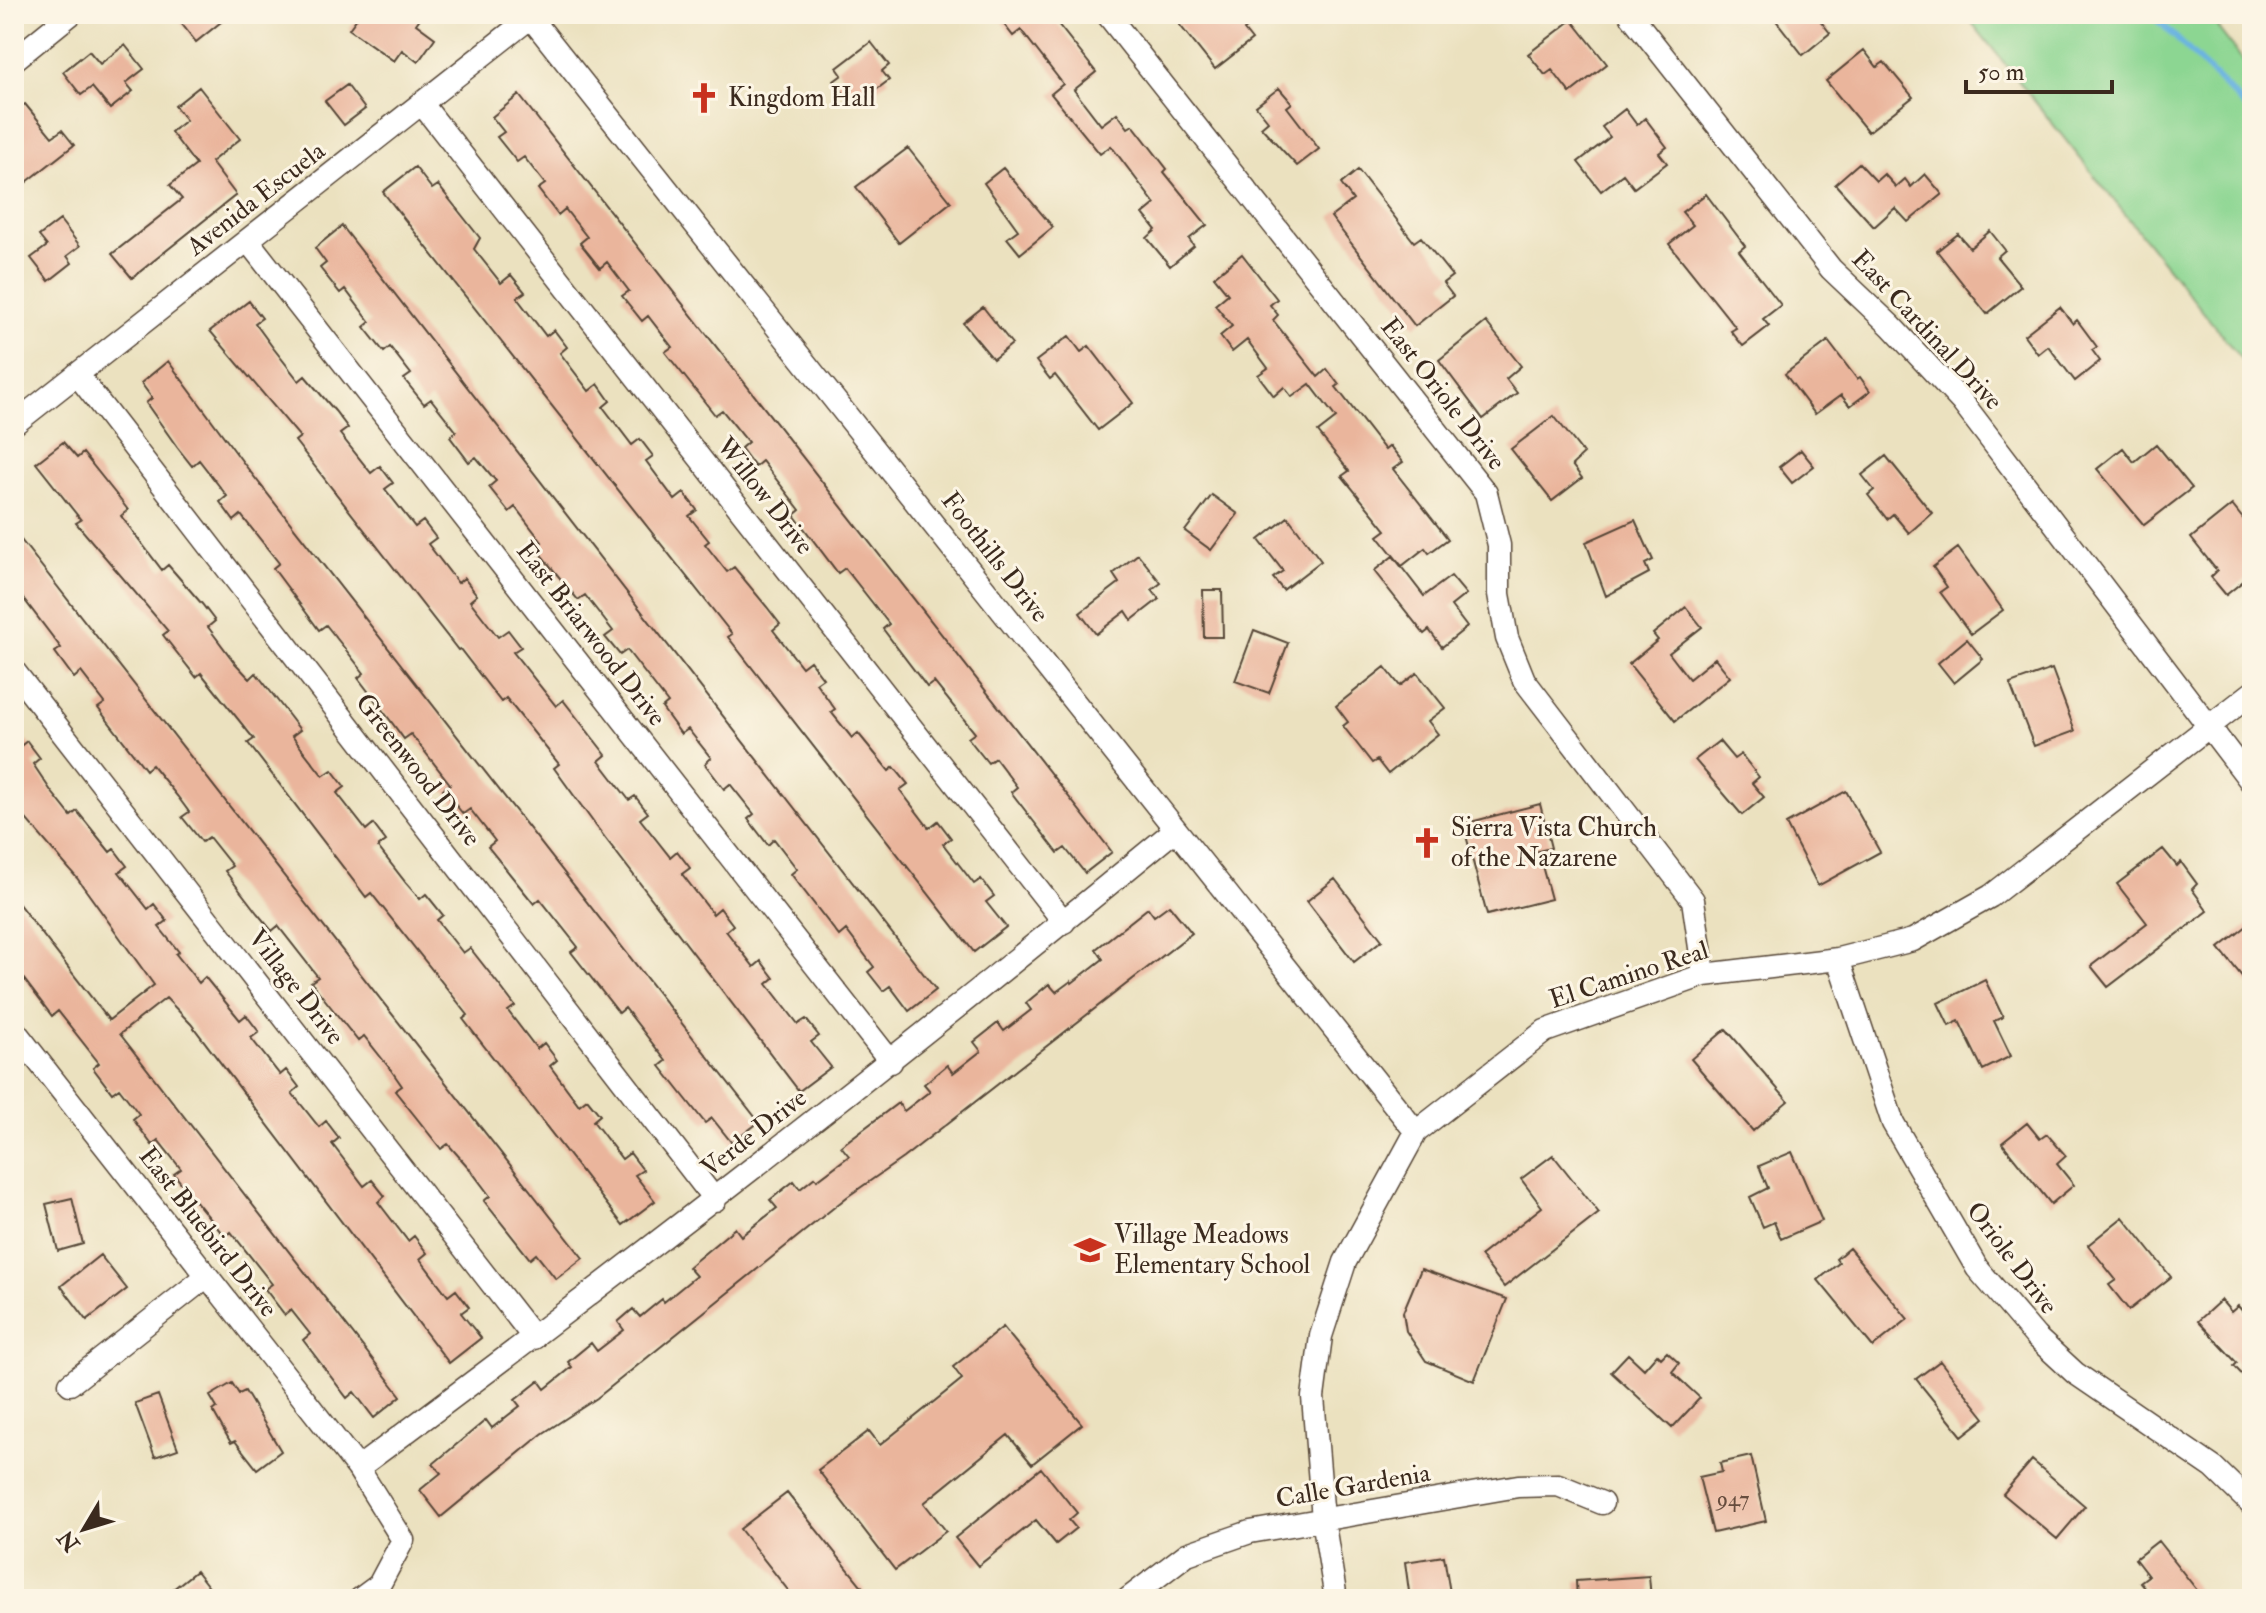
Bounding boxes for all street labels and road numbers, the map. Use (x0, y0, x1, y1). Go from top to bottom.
street label: Avenida Escuela (180, 135, 332, 264)
street label: East Cardinal Drive (1845, 243, 2009, 417)
street label: East Oriole Drive (1374, 311, 1513, 477)
street label: Willow Drive (709, 430, 821, 561)
street label: Foothills Drive (934, 485, 1056, 629)
street label: East Briarwood Drive (509, 536, 673, 733)
street label: Greenwood Drive (348, 687, 488, 853)
street label: Village Drive (241, 923, 351, 1051)
street label: El Camino Real (1545, 934, 1713, 1016)
street label: Verde Drive (695, 1082, 813, 1184)
street label: East Bluebird Drive (132, 1141, 284, 1323)
street label: Oriole Drive (1959, 1195, 2065, 1321)
street label: Calle Gardenia (1273, 1457, 1433, 1515)

